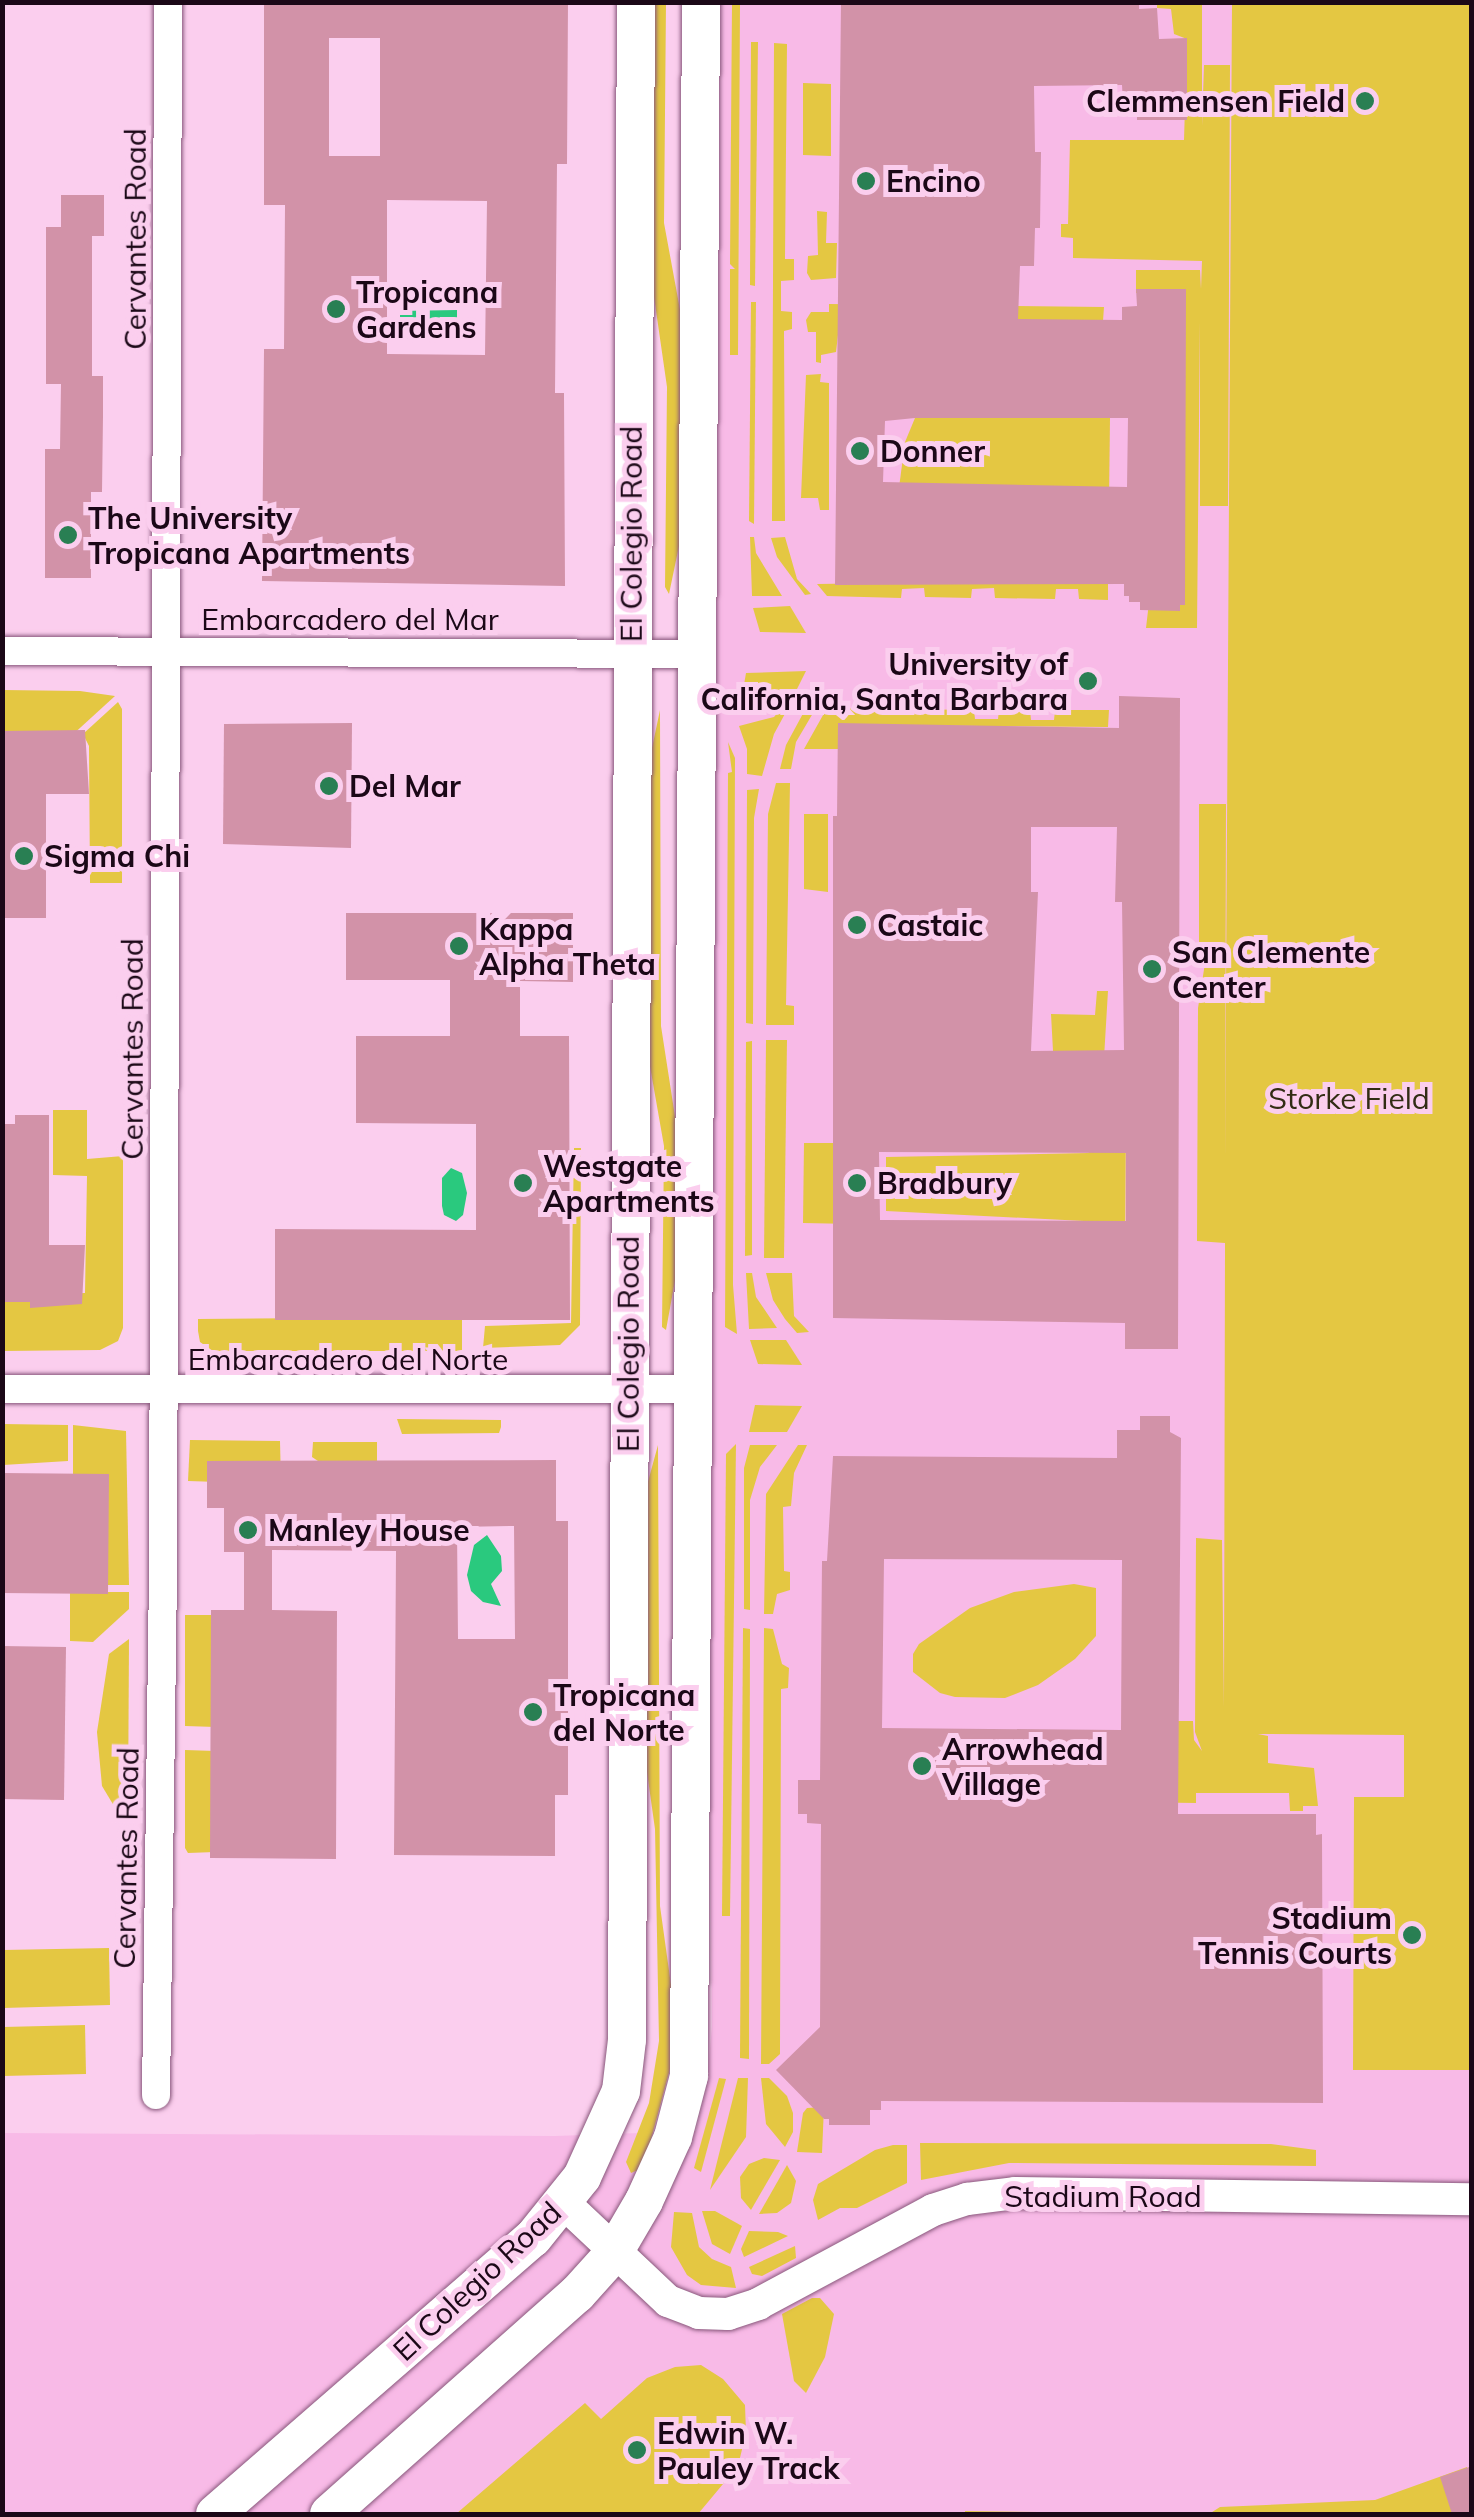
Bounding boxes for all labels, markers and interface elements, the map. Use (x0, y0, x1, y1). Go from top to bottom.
place label: Clemmensen Field (1086, 83, 1345, 119)
marker: Clemmensen Field (1354, 90, 1376, 112)
street label: Cervantes Road (117, 128, 153, 350)
place label: Encino (886, 163, 981, 199)
marker: Encino (855, 170, 877, 192)
place label: Tropicana Gardens (356, 274, 498, 344)
marker: Tropicana Gardens (325, 298, 347, 320)
street label: El Colegio Road (613, 426, 649, 642)
place label: Donner (880, 433, 985, 469)
marker: Donner (849, 440, 871, 462)
place label: The University Tropicana Apartments (88, 500, 410, 570)
marker: The University Tropicana Apartments (57, 524, 79, 546)
street label: Embarcadero del Mar (201, 601, 499, 637)
place label: University of California, Santa Barbara (701, 646, 1068, 716)
marker: University of California, Santa Barbara (1077, 670, 1099, 692)
place label: Del Mar (349, 768, 461, 804)
marker: Del Mar (318, 775, 340, 797)
place label: Sigma Chi (44, 838, 190, 874)
marker: Sigma Chi (13, 845, 35, 867)
place label: Castaic (877, 907, 983, 943)
place label: Kappa Alpha Theta (479, 911, 656, 982)
marker: Castaic (846, 914, 868, 936)
place label: San Clemente Center (1172, 934, 1370, 1004)
marker: Kappa Alpha Theta (448, 935, 470, 957)
street label: Cervantes Road (114, 938, 150, 1160)
marker: San Clemente Center (1141, 958, 1163, 980)
park label: Storke Field (1268, 1080, 1430, 1116)
place label: Westgate Apartments (543, 1148, 715, 1218)
place label: Bradbury (877, 1165, 1012, 1201)
marker: Westgate Apartments (512, 1172, 534, 1194)
marker: Bradbury (846, 1172, 868, 1194)
street label: El Colegio Road (610, 1236, 646, 1452)
street label: Embarcadero del Norte (188, 1341, 508, 1377)
place label: Manley House (268, 1512, 470, 1548)
marker: Manley House (237, 1519, 259, 1541)
place label: Tropicana del Norte (553, 1677, 695, 1748)
marker: Tropicana del Norte (522, 1701, 544, 1723)
place label: Arrowhead Village (942, 1731, 1104, 1802)
street label: Cervantes Road (106, 1747, 146, 1969)
marker: Arrowhead Village (911, 1755, 933, 1777)
place label: Stadium Tennis Courts (1198, 1900, 1392, 1970)
marker: Stadium Tennis Courts (1401, 1924, 1423, 1946)
street label: Stadium Road (1004, 2178, 1202, 2214)
street label: El Colegio Road (386, 2194, 568, 2368)
place label: Edwin W. Pauley Track (657, 2415, 839, 2486)
marker: Edwin W. Pauley Track (626, 2439, 648, 2461)

